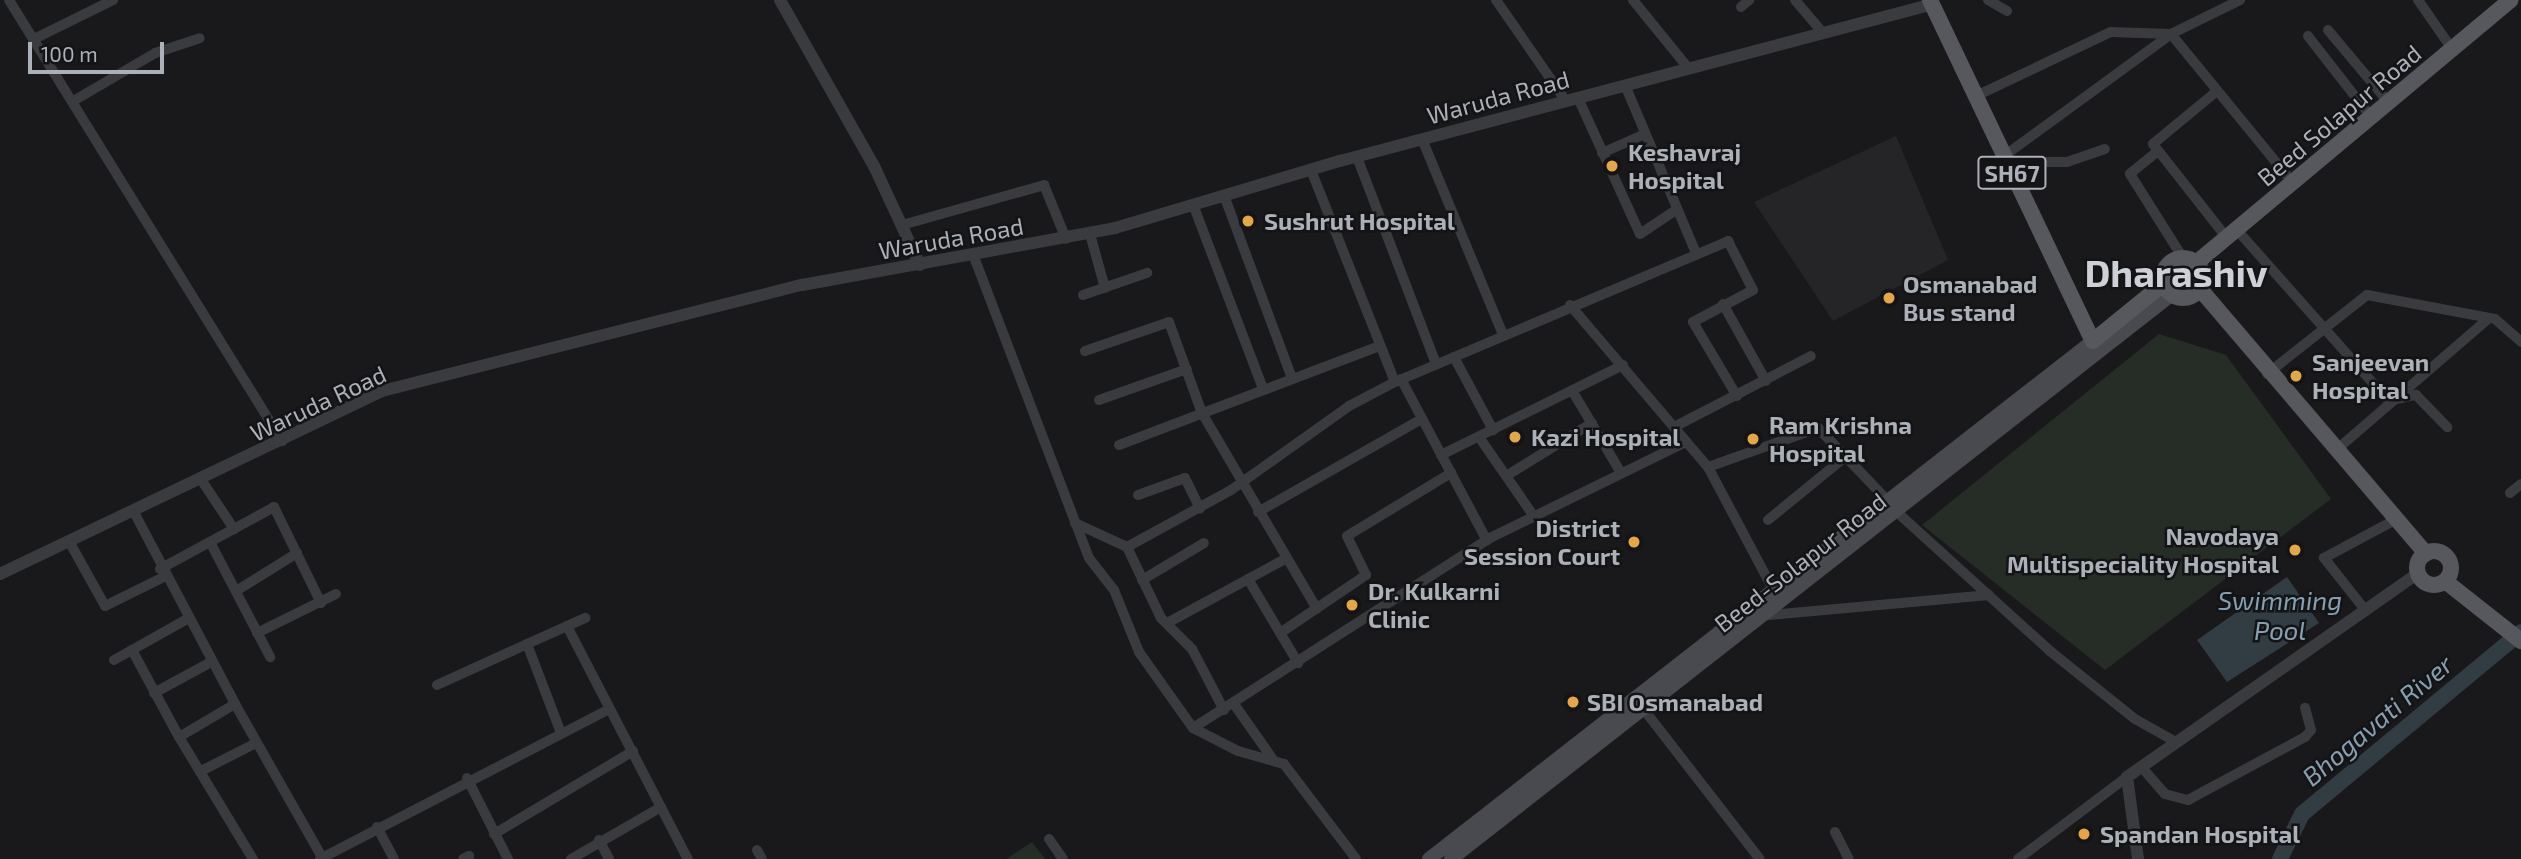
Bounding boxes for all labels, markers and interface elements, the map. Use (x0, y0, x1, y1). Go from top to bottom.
scale bar (32, 28, 168, 72)
street label: Beed Solapur Road (2251, 38, 2427, 192)
text: 100 m (41, 41, 98, 66)
street label: Waruda Road (1424, 64, 1572, 130)
place label: Keshavraj Hospital (1628, 138, 1741, 194)
road number: SH67 (1977, 154, 2047, 192)
marker: Keshavraj Hospital (1602, 156, 1622, 176)
place label: Sushrut Hospital (1264, 207, 1455, 235)
street label: Waruda Road (876, 211, 1026, 265)
marker: Sushrut Hospital (1238, 211, 1258, 231)
district label: Dharashiv (2084, 250, 2268, 296)
place label: Osmanabad Bus stand (1903, 270, 2037, 326)
marker: Osmanabad Bus stand (1881, 290, 1897, 306)
place label: Sanjeevan Hospital (2312, 348, 2429, 404)
street label: Waruda Road (246, 359, 390, 447)
marker: Sanjeevan Hospital (2286, 366, 2306, 386)
place label: Ram Krishna Hospital (1769, 411, 1912, 467)
place label: Kazi Hospital (1531, 423, 1680, 451)
marker: Kazi Hospital (1505, 427, 1525, 447)
marker: Ram Krishna Hospital (1743, 429, 1763, 449)
street label: Beed-Solapur Road (1708, 486, 1892, 638)
place label: District Session Court (1464, 514, 1620, 570)
place label: Navodaya Multispeciality Hospital (2007, 522, 2279, 578)
marker: District Session Court (1626, 534, 1642, 550)
marker: Navodaya Multispeciality Hospital (2285, 540, 2305, 560)
place label: Dr. Kulkarni Clinic (1368, 577, 1500, 633)
water label: Swimming Pool (2218, 584, 2342, 646)
marker: Dr. Kulkarni Clinic (1342, 595, 1362, 615)
water label: Bhogavati River (2295, 648, 2459, 792)
place label: SBI Osmanabad (1587, 688, 1763, 716)
marker: SBI Osmanabad (1565, 694, 1581, 710)
place label: Spandan Hospital (2100, 820, 2300, 848)
marker: Spandan Hospital (2074, 824, 2094, 844)

